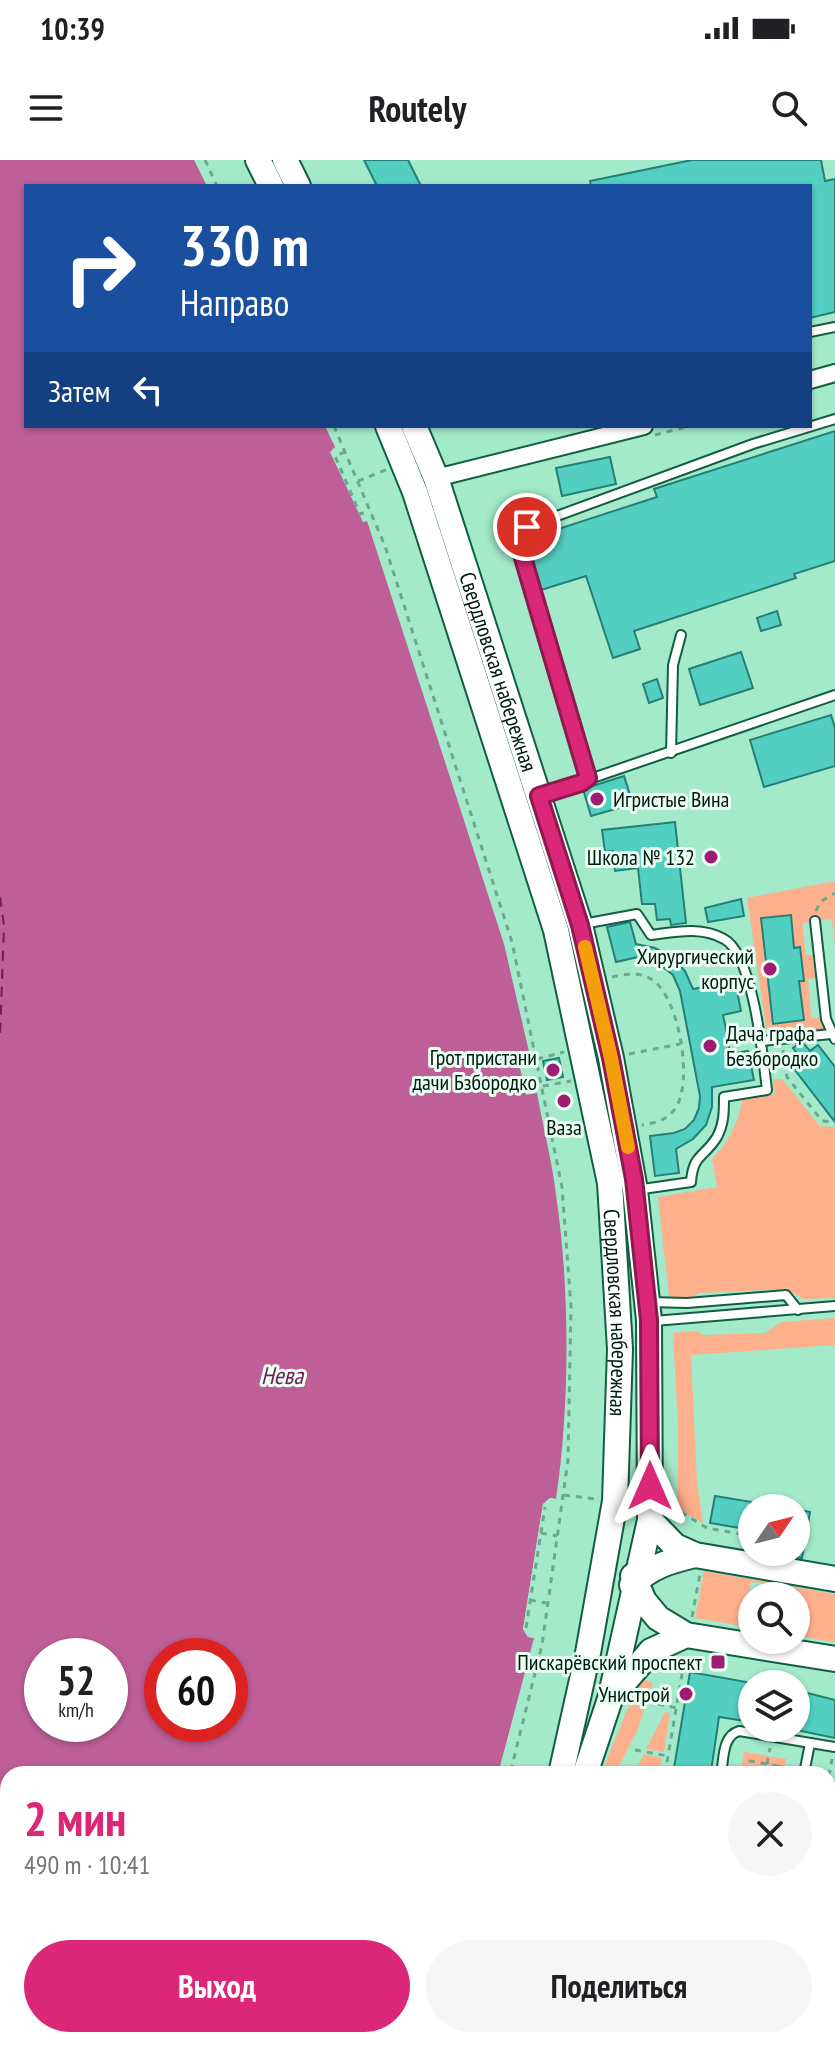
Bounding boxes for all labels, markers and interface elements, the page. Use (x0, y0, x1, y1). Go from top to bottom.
text: 10:39 (40, 9, 105, 48)
text: Routely (369, 85, 466, 132)
icon: menu (24, 86, 68, 130)
icon: search (767, 86, 811, 130)
text: 330 m (180, 209, 309, 281)
icon: right (48, 216, 152, 320)
text: Направо (180, 279, 289, 326)
icon: left (126, 368, 170, 412)
text: Затем (48, 371, 110, 410)
pin (493, 493, 561, 561)
icon: arrive (505, 505, 549, 549)
street label: Свердловская набережная (453, 569, 544, 775)
place label: Игристые Вина (613, 785, 729, 813)
marker: Игристые Вина (588, 790, 606, 808)
place label: Школа № 132 (587, 843, 695, 871)
marker: Школа № 132 (702, 848, 720, 866)
place label: Хирургический корпус (637, 942, 754, 995)
marker: Хирургический корпус (761, 960, 779, 978)
place label: Дача графа Безбородко (726, 1019, 818, 1072)
marker: Дача графа Безбородко (701, 1037, 719, 1055)
place label: Грот пристани дачи Бзбородко (412, 1043, 537, 1096)
marker: Грот пристани дачи Бзбородко (544, 1061, 562, 1079)
marker: Ваза (555, 1092, 573, 1110)
place label: Ваза (546, 1113, 582, 1141)
street label: Свердловская набережная (598, 1208, 634, 1417)
water label: Нева (261, 1360, 304, 1391)
position arrow (608, 1444, 692, 1528)
north arrow (738, 1494, 810, 1566)
map controls (738, 1494, 810, 1742)
button: search (738, 1582, 810, 1654)
speed limit sign: 60 (144, 1638, 248, 1742)
place label: Пискарёвский проспект (517, 1648, 703, 1676)
marker: Пискарёвский проспект (709, 1653, 727, 1671)
text: 52 (57, 1654, 95, 1706)
button: layers (738, 1670, 810, 1742)
place label: Унистрой (598, 1680, 670, 1708)
marker: Унистрой (677, 1685, 695, 1703)
text: km/h (58, 1697, 94, 1723)
text: 2 мин (24, 1787, 126, 1849)
button: close (728, 1792, 812, 1876)
text: 490 m · 10:41 (24, 1848, 150, 1881)
button: Выход (24, 1940, 410, 2032)
button: Поделиться (426, 1940, 812, 2032)

